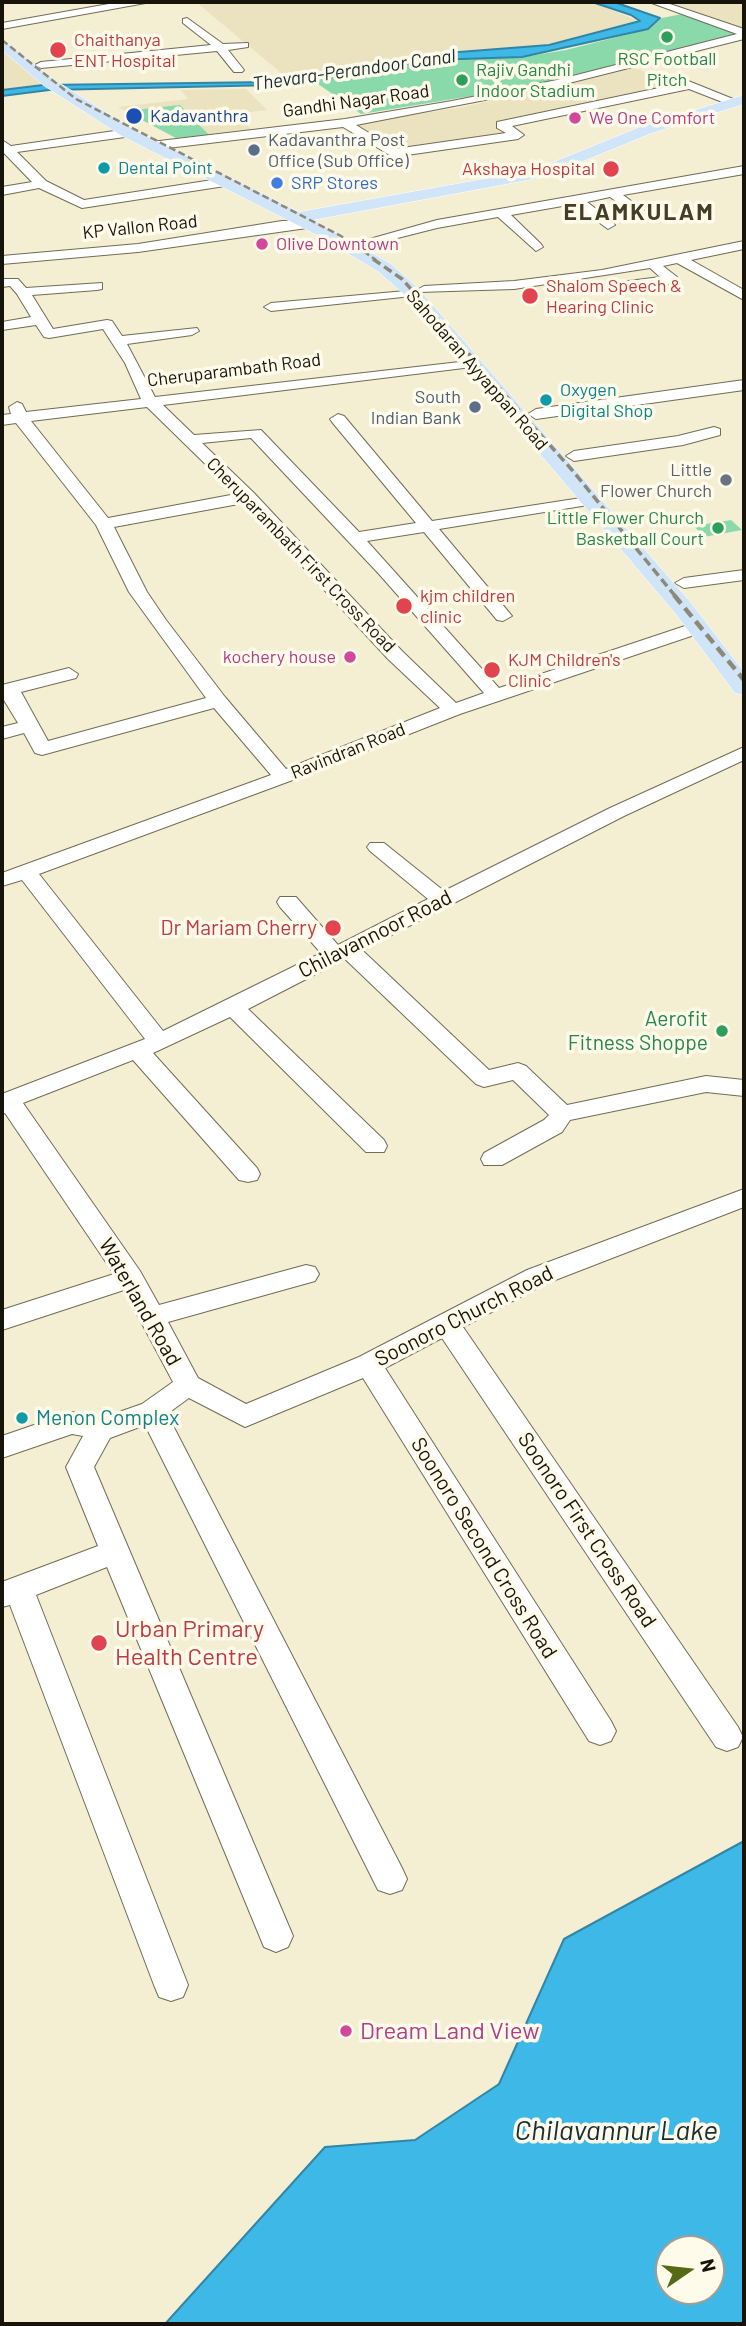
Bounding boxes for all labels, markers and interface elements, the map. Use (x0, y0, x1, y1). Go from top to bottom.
place label: Chaithanya ENT Hospital (74, 29, 176, 72)
marker: RSC Football Pitch (659, 29, 675, 45)
marker: Chaithanya ENT Hospital (48, 40, 68, 60)
water label: Thevara-Perandoor Canal (251, 44, 457, 96)
place label: RSC Football Pitch (618, 48, 716, 90)
place label: Rajiv Gandhi Indoor Stadium (476, 59, 595, 102)
marker: Rajiv Gandhi Indoor Stadium (454, 72, 470, 88)
street label: Gandhi Nagar Road (281, 80, 431, 122)
place label: Kadavanthra (150, 105, 248, 127)
marker: Kadavanthra (124, 106, 144, 126)
place label: We One Comfort (589, 107, 715, 129)
marker: We One Comfort (567, 110, 583, 126)
place label: Kadavanthra Post Office (Sub Office) (268, 129, 409, 172)
marker: Kadavanthra Post Office (Sub Office) (246, 142, 262, 158)
place label: Dental Point (118, 157, 213, 179)
place label: Akshaya Hospital (462, 158, 595, 180)
marker: Akshaya Hospital (601, 159, 621, 179)
marker: Dental Point (96, 160, 112, 176)
place label: SRP Stores (291, 172, 378, 194)
marker: SRP Stores (269, 175, 285, 191)
district label: ELAMKULAM (565, 198, 713, 226)
street label: KP Vallon Road (81, 210, 199, 244)
place label: Olive Downtown (276, 233, 399, 255)
marker: Olive Downtown (254, 236, 270, 252)
place label: Shalom Speech & Hearing Clinic (546, 275, 682, 318)
street label: Sahodaran Ayyappan Road (402, 285, 552, 455)
marker: Shalom Speech & Hearing Clinic (520, 286, 540, 306)
street label: Cheruparambath Road (146, 349, 322, 391)
place label: Oxygen Digital Shop (560, 379, 653, 422)
place label: South Indian Bank (371, 386, 461, 428)
marker: Oxygen Digital Shop (538, 392, 554, 408)
marker: South Indian Bank (467, 399, 483, 415)
street label: Cheruparambath First Cross Road (202, 453, 400, 657)
place label: Little Flower Church (600, 459, 712, 502)
marker: Little Flower Church (718, 472, 734, 488)
place label: Little Flower Church Basketball Court (547, 507, 704, 550)
marker: Little Flower Church Basketball Court (710, 520, 726, 536)
place label: kjm children clinic (420, 585, 515, 628)
marker: kjm children clinic (394, 596, 414, 616)
place label: kochery house (223, 646, 336, 668)
marker: kochery house (342, 649, 358, 665)
place label: KJM Children's Clinic (508, 649, 621, 692)
marker: KJM Children's Clinic (482, 660, 502, 680)
street label: Ravindran Road (288, 718, 408, 784)
street label: Chilavannoor Road (294, 884, 456, 984)
place label: Dr Mariam Cherry (160, 915, 317, 941)
marker: Dr Mariam Cherry (323, 918, 343, 938)
place label: Aerofit Fitness Shoppe (568, 1006, 708, 1056)
marker: Aerofit Fitness Shoppe (714, 1023, 730, 1039)
street label: Waterland Road (93, 1234, 187, 1370)
street label: Soonoro Church Road (371, 1260, 557, 1372)
place label: Menon Complex (36, 1405, 179, 1431)
marker: Menon Complex (14, 1410, 30, 1426)
street label: Soonoro First Cross Road (512, 1428, 662, 1632)
street label: Soonoro Second Cross Road (406, 1433, 562, 1663)
place label: Urban Primary Health Centre (115, 1615, 264, 1671)
marker: Urban Primary Health Centre (89, 1633, 109, 1653)
place label: Dream Land View (360, 2017, 540, 2045)
marker: Dream Land View (338, 2023, 354, 2039)
water label: Chilavannur Lake (514, 2114, 718, 2148)
north arrow (655, 2235, 725, 2305)
text: N (696, 2256, 722, 2274)

